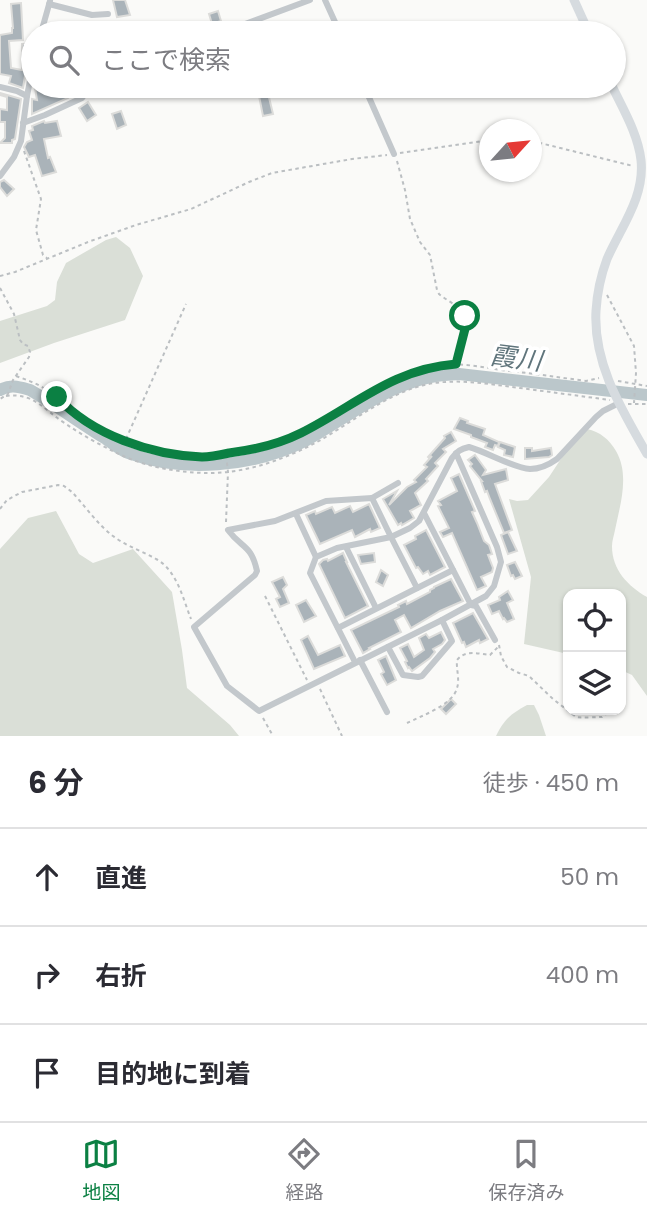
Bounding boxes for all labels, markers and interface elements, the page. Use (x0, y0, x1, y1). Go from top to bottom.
search box (21, 21, 626, 98)
icon: search (45, 41, 83, 79)
text: ここで検索 (101, 42, 231, 78)
north arrow (479, 119, 542, 182)
route start (449, 300, 480, 331)
water label: 霞川 (488, 337, 547, 379)
route end (41, 381, 72, 412)
map controls (563, 589, 626, 715)
button: locate (563, 589, 626, 652)
button: layers (563, 652, 626, 715)
text: 6 分 (28, 761, 83, 804)
text: 徒歩 · 450 m (483, 767, 619, 799)
icon: ahead (28, 858, 66, 896)
text: 直進 (95, 860, 147, 896)
text: 50 m (560, 861, 619, 893)
icon: right (28, 956, 66, 994)
text: 右折 (95, 958, 147, 994)
text: 400 m (546, 959, 619, 991)
icon: arrive (28, 1054, 66, 1092)
text: 目的地に到着 (95, 1056, 251, 1092)
tab: 地図 (82, 1135, 121, 1207)
tab: 経路 (285, 1135, 324, 1207)
tab: 保存済み (488, 1135, 565, 1207)

